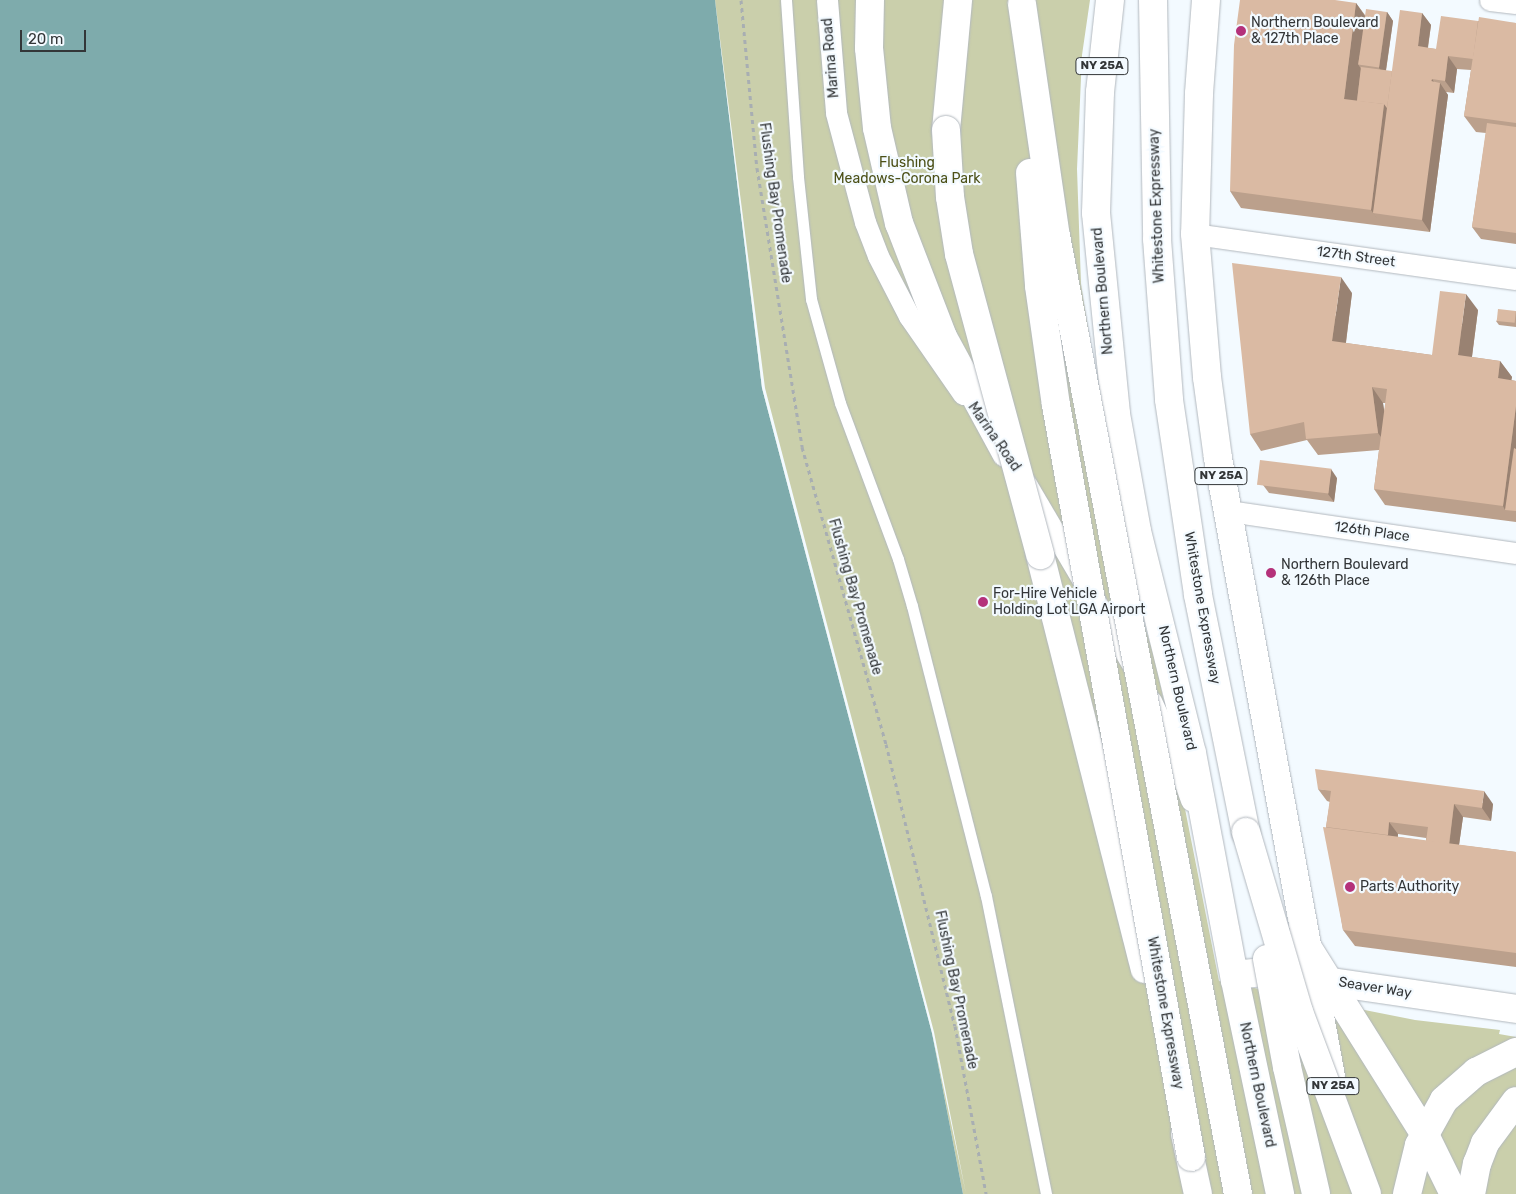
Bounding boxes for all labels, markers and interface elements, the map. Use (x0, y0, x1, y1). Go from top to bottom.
place label: Northern Boulevard & 127th Place (1251, 15, 1379, 48)
street label: Marina Road (819, 17, 843, 99)
scale bar (22, 20, 89, 52)
marker: Northern Boulevard & 127th Place (1235, 25, 1247, 37)
text: 20 m (28, 30, 63, 48)
road number: NY 25A (1074, 56, 1130, 76)
street label: Flushing Bay Promenade (755, 121, 795, 285)
street label: Whitestone Expressway (1146, 128, 1168, 284)
park label: Flushing Meadows-Corona Park (833, 155, 981, 188)
street label: Northern Boulevard (1089, 227, 1117, 355)
street label: 127th Street (1316, 243, 1396, 271)
street label: Marina Road (964, 399, 1024, 475)
road number: NY 25A (1194, 466, 1248, 486)
street label: Flushing Bay Promenade (825, 517, 885, 677)
street label: 126th Place (1333, 518, 1411, 546)
street label: Whitestone Expressway (1180, 530, 1224, 686)
place label: Northern Boulevard & 126th Place (1281, 557, 1409, 590)
marker: Northern Boulevard & 126th Place (1265, 567, 1277, 579)
place label: For-Hire Vehicle Holding Lot LGA Airport (993, 586, 1146, 618)
marker: For-Hire Vehicle Holding Lot LGA Airport (977, 596, 989, 608)
street label: Northern Boulevard (1154, 624, 1200, 752)
place label: Parts Authority (1360, 879, 1460, 895)
marker: Parts Authority (1344, 881, 1356, 893)
street label: Flushing Bay Promenade (931, 909, 981, 1071)
street label: Whitestone Expressway (1143, 935, 1187, 1091)
street label: Seaver Way (1337, 974, 1413, 1002)
street label: Northern Boulevard (1236, 1021, 1278, 1149)
road number: NY 25A (1306, 1076, 1360, 1096)

